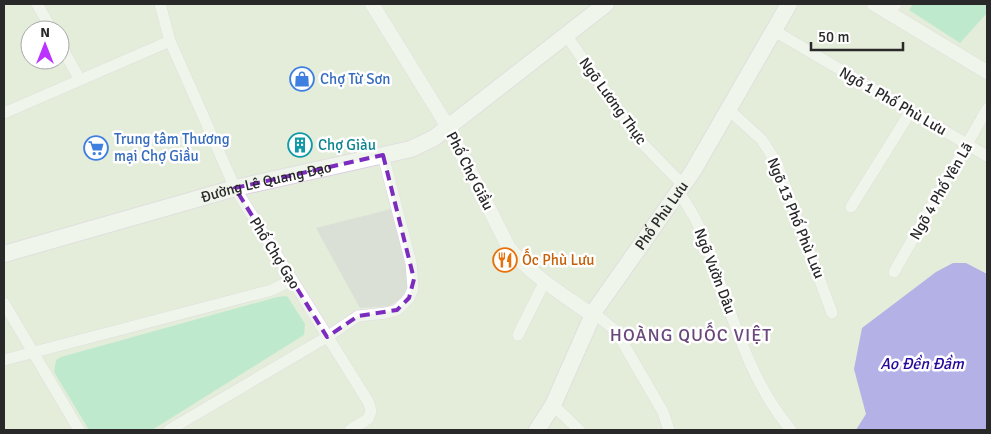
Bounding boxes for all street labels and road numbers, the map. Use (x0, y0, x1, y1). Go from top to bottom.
street label: Ngõ Lương Thực (575, 54, 651, 148)
street label: Ngõ 1 Phố Phù Lưu (836, 63, 950, 139)
street label: Phố Chợ Giầu (443, 129, 497, 213)
street label: Ngõ 4 Phố Yên Lã (906, 139, 976, 243)
street label: Ngõ 13 Phố Phù Lưu (764, 155, 828, 281)
street label: Đường Lê Quang Đạo (199, 158, 334, 206)
street label: Phố Phù Lưu (631, 178, 692, 254)
street label: Phố Chợ Gạo (246, 214, 304, 292)
street label: Ngõ Vườn Dâu (690, 226, 740, 316)

